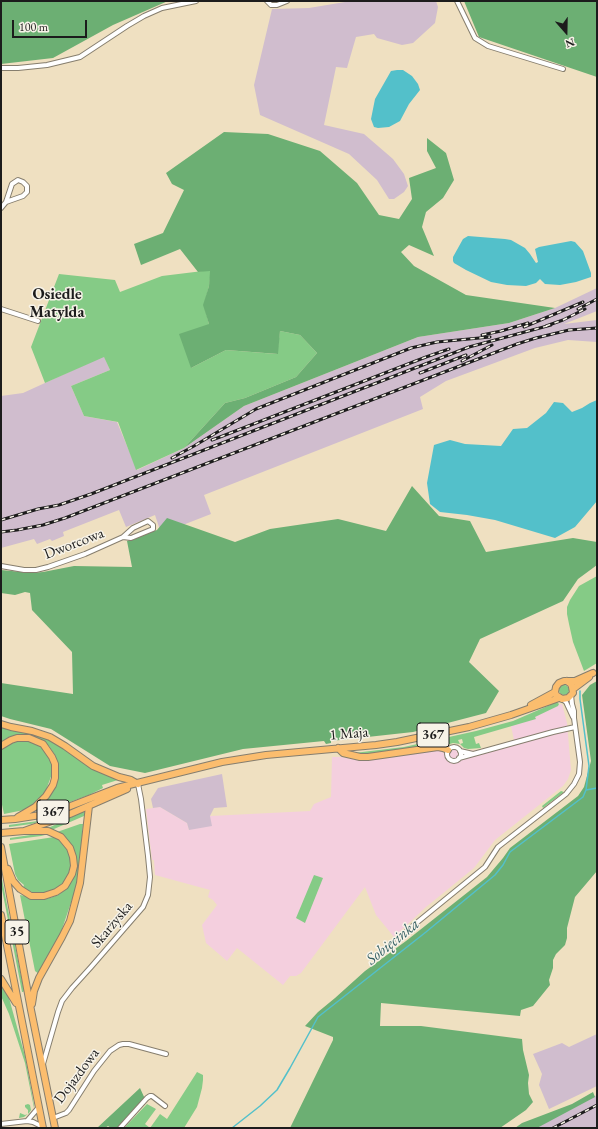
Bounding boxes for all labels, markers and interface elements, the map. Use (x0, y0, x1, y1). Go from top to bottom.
scale bar (14, 12, 89, 38)
north arrow (546, 12, 586, 52)
text: 100 m (19, 19, 48, 35)
text: N (564, 35, 577, 51)
district label: Osiedle Matylda (30, 285, 84, 323)
street label: Dworcowa (42, 524, 106, 564)
street label: 1 Maja (329, 723, 369, 745)
road number: 367 (417, 723, 449, 747)
road number: 367 (37, 800, 69, 824)
street label: Skarżyska (87, 898, 137, 952)
water label: Sobięcinka (363, 915, 423, 969)
road number: 35 (5, 920, 29, 944)
street label: Dojazdowa (50, 1045, 104, 1107)

